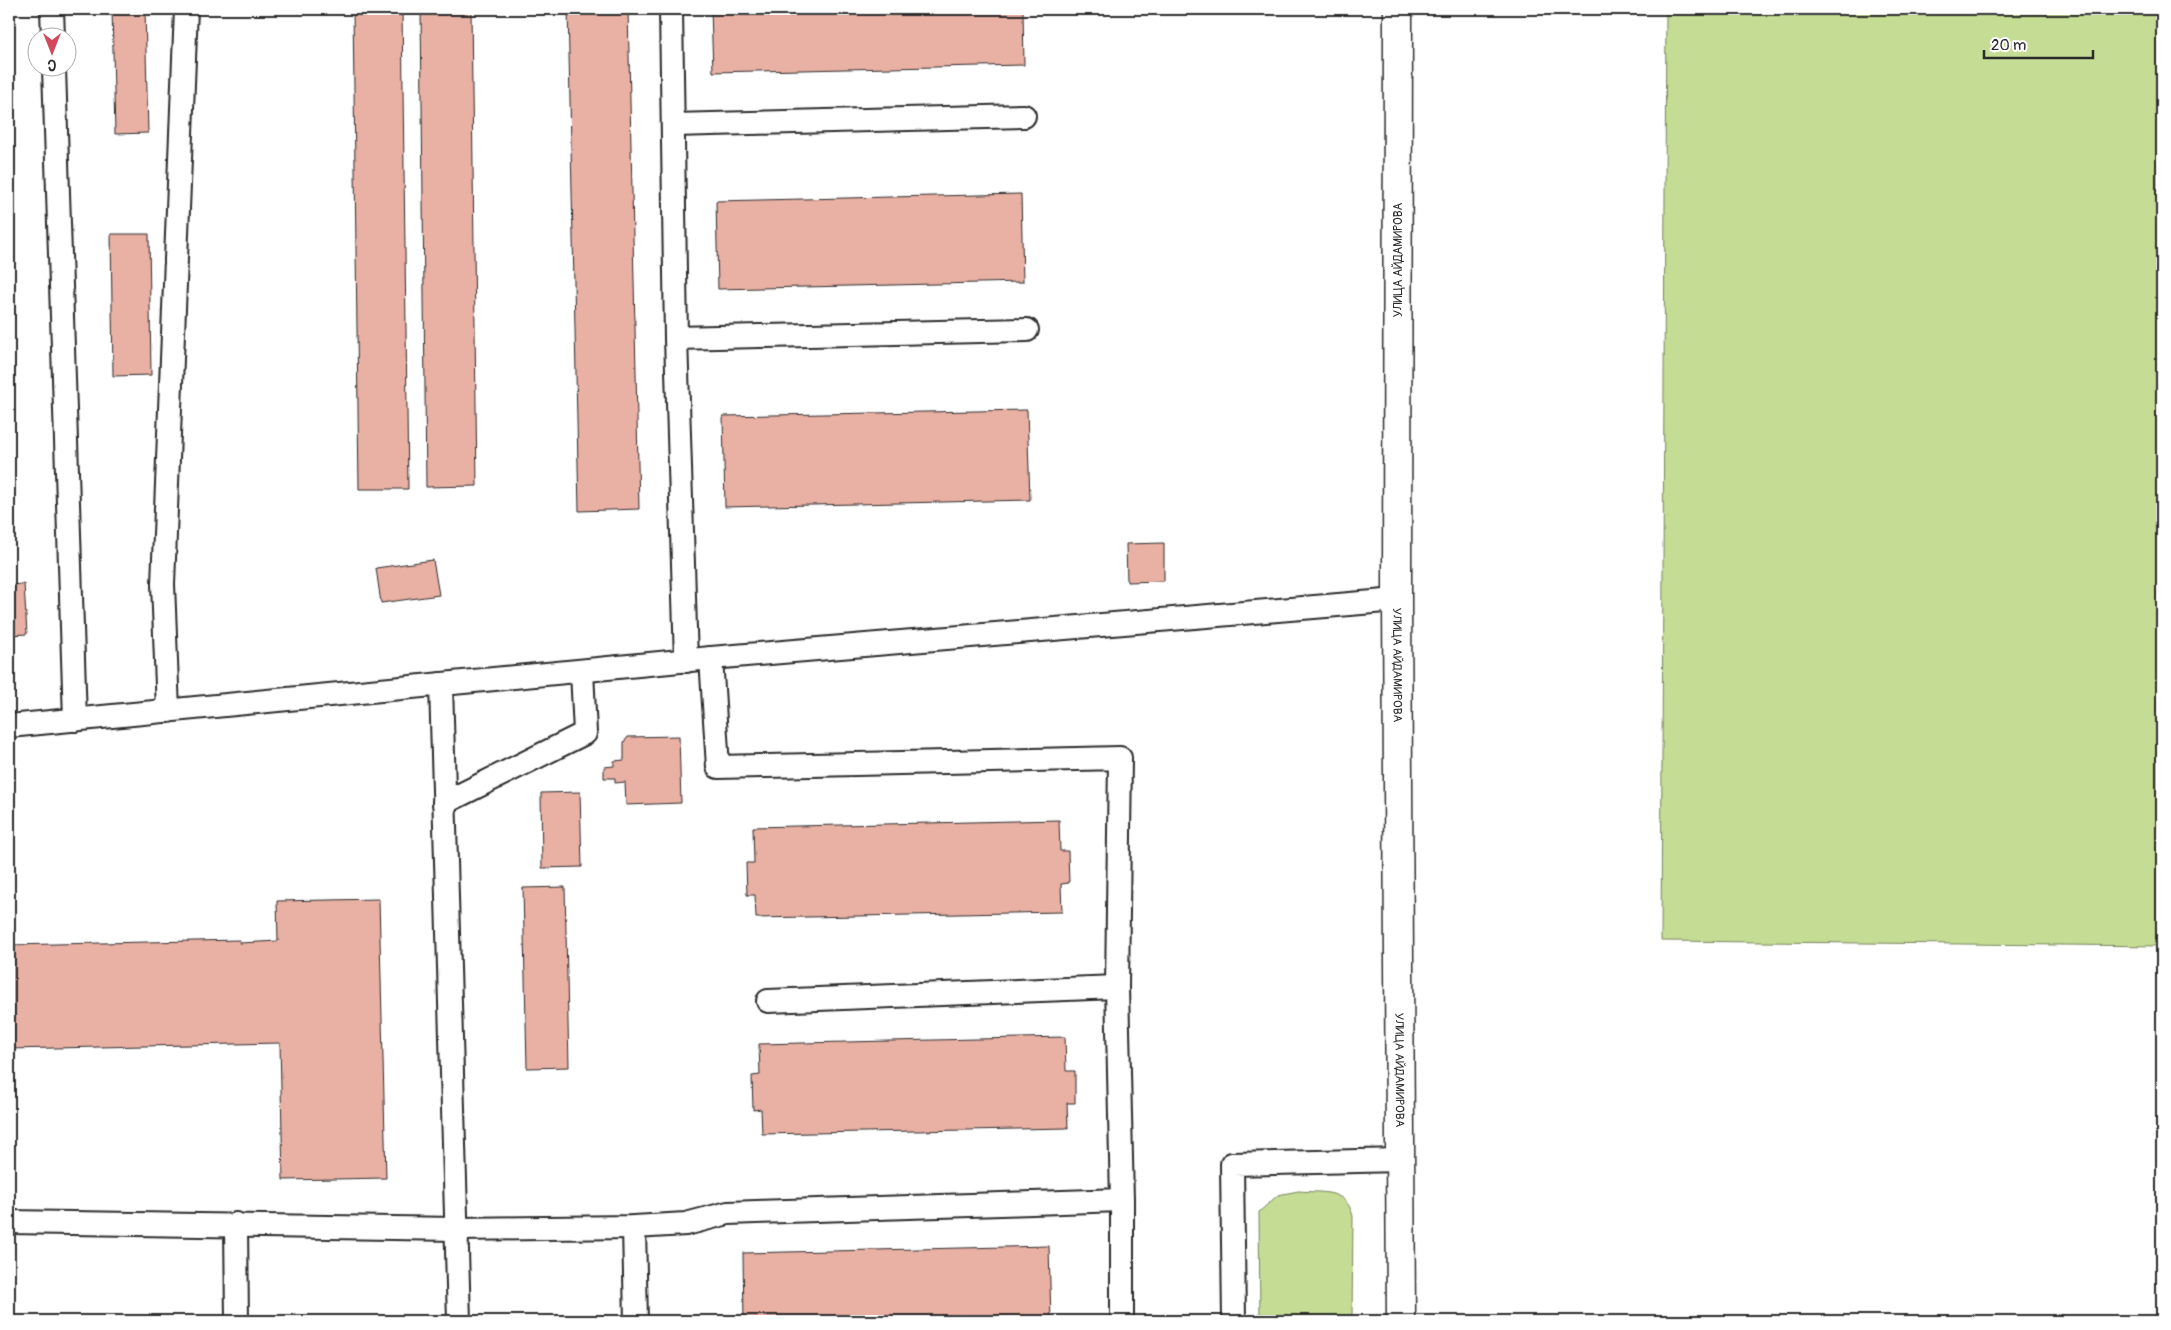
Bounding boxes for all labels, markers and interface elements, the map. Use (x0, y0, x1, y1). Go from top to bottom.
north arrow (28, 28, 78, 78)
scale bar (1984, 28, 2092, 60)
text: 20 m (1991, 36, 2026, 55)
text: С (47, 56, 56, 73)
street label: УЛИЦА АЙДАМИРОВА (1391, 203, 1406, 317)
street label: УЛИЦА АЙДАМИРОВА (1389, 608, 1405, 723)
street label: УЛИЦА АЙДАМИРОВА (1391, 1013, 1407, 1128)

